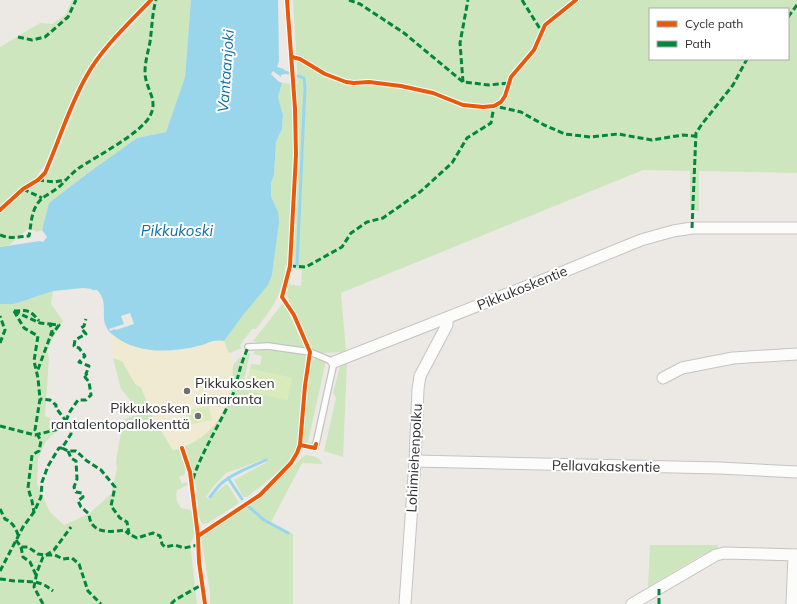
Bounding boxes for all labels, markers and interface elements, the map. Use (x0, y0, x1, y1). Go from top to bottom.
legend (649, 8, 789, 60)
text: Cycle path (685, 16, 743, 31)
water label: Vantaanjoki (213, 29, 238, 113)
text: Path (685, 36, 711, 51)
water label: Pikkukoski (141, 221, 214, 240)
street label: Pikkukoskentie (474, 262, 570, 314)
place label: Pikkukosken uimaranta (195, 374, 275, 408)
marker: Pikkukosken uimaranta (182, 386, 192, 396)
place label: Pikkukosken rantalentopallokenttä (51, 399, 190, 433)
street label: Lohimiehenpolku (402, 403, 426, 513)
marker: Pikkukosken rantalentopallokenttä (193, 411, 203, 421)
street label: Pellavakaskentie (552, 456, 660, 476)

